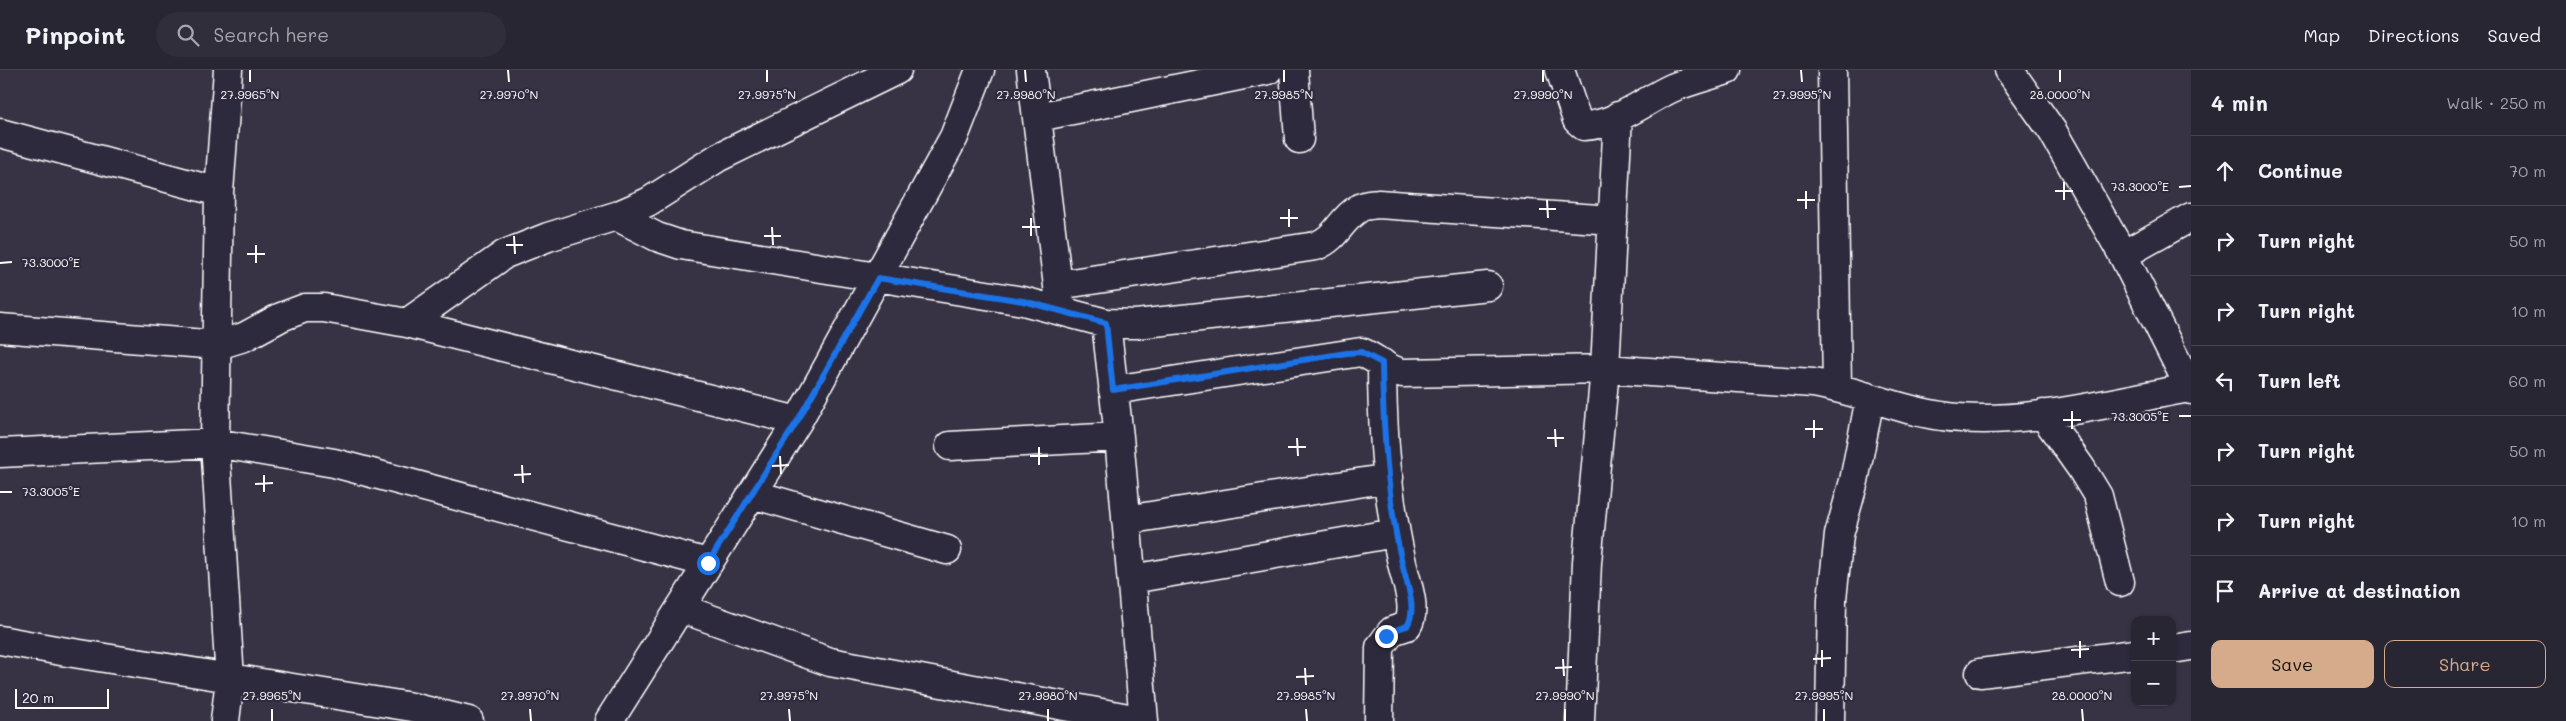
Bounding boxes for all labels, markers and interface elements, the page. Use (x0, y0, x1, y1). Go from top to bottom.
search box (156, 12, 506, 57)
text: Pinpoint (25, 19, 126, 50)
icon: search (174, 21, 202, 49)
text: Search here (214, 22, 329, 47)
text: Map (2303, 23, 2340, 47)
text: Directions (2368, 23, 2460, 47)
text: Saved (2488, 23, 2541, 47)
text: 27.9965°N (221, 86, 279, 102)
text: 27.9970°N (480, 86, 538, 102)
text: 27.9975°N (738, 86, 796, 102)
text: 27.9980°N (996, 86, 1056, 102)
text: 27.9985°N (1255, 86, 1313, 102)
text: 27.9990°N (1513, 86, 1573, 102)
text: 27.9995°N (1773, 86, 1831, 102)
text: 28.0000°N (2030, 86, 2090, 102)
text: 4 min (2211, 89, 2268, 116)
text: Walk · 250 m (2446, 92, 2546, 113)
icon: ahead (2211, 157, 2239, 185)
text: Continue (2258, 158, 2343, 183)
text: 70 m (2509, 160, 2546, 181)
text: 73.3000°E (2111, 178, 2169, 194)
icon: right (2211, 227, 2239, 255)
text: Turn right (2258, 228, 2355, 253)
text: 50 m (2509, 230, 2546, 251)
text: 73.3000°E (22, 254, 80, 270)
icon: right (2211, 297, 2239, 325)
text: Turn right (2258, 298, 2355, 323)
text: 10 m (2511, 300, 2546, 321)
icon: left (2211, 367, 2239, 395)
text: Turn left (2258, 368, 2341, 393)
text: 60 m (2509, 370, 2546, 391)
text: 73.3005°E (2111, 408, 2169, 424)
icon: right (2211, 437, 2239, 465)
text: Turn right (2258, 438, 2355, 463)
text: 50 m (2509, 440, 2546, 461)
text: 73.3005°E (22, 483, 80, 499)
icon: right (2211, 507, 2239, 535)
text: Turn right (2258, 508, 2355, 533)
text: 10 m (2511, 510, 2546, 531)
route start (697, 552, 720, 575)
icon: arrive (2211, 577, 2239, 605)
text: Arrive at destination (2258, 578, 2461, 603)
map controls (2131, 616, 2176, 706)
button: + (2131, 616, 2176, 661)
route end (1375, 625, 1398, 648)
button: Save (2211, 640, 2374, 688)
button: Share (2384, 640, 2546, 688)
button: − (2131, 661, 2176, 706)
scale bar (15, 686, 109, 709)
text: 27.9965°N (243, 687, 301, 703)
text: 27.9970°N (501, 687, 559, 703)
text: 27.9975°N (760, 687, 818, 703)
text: 27.9980°N (1018, 687, 1078, 703)
text: 27.9985°N (1277, 687, 1335, 703)
text: 27.9990°N (1535, 687, 1595, 703)
text: 27.9995°N (1795, 687, 1853, 703)
text: 28.0000°N (2052, 687, 2112, 703)
text: 20 m (22, 688, 54, 707)

